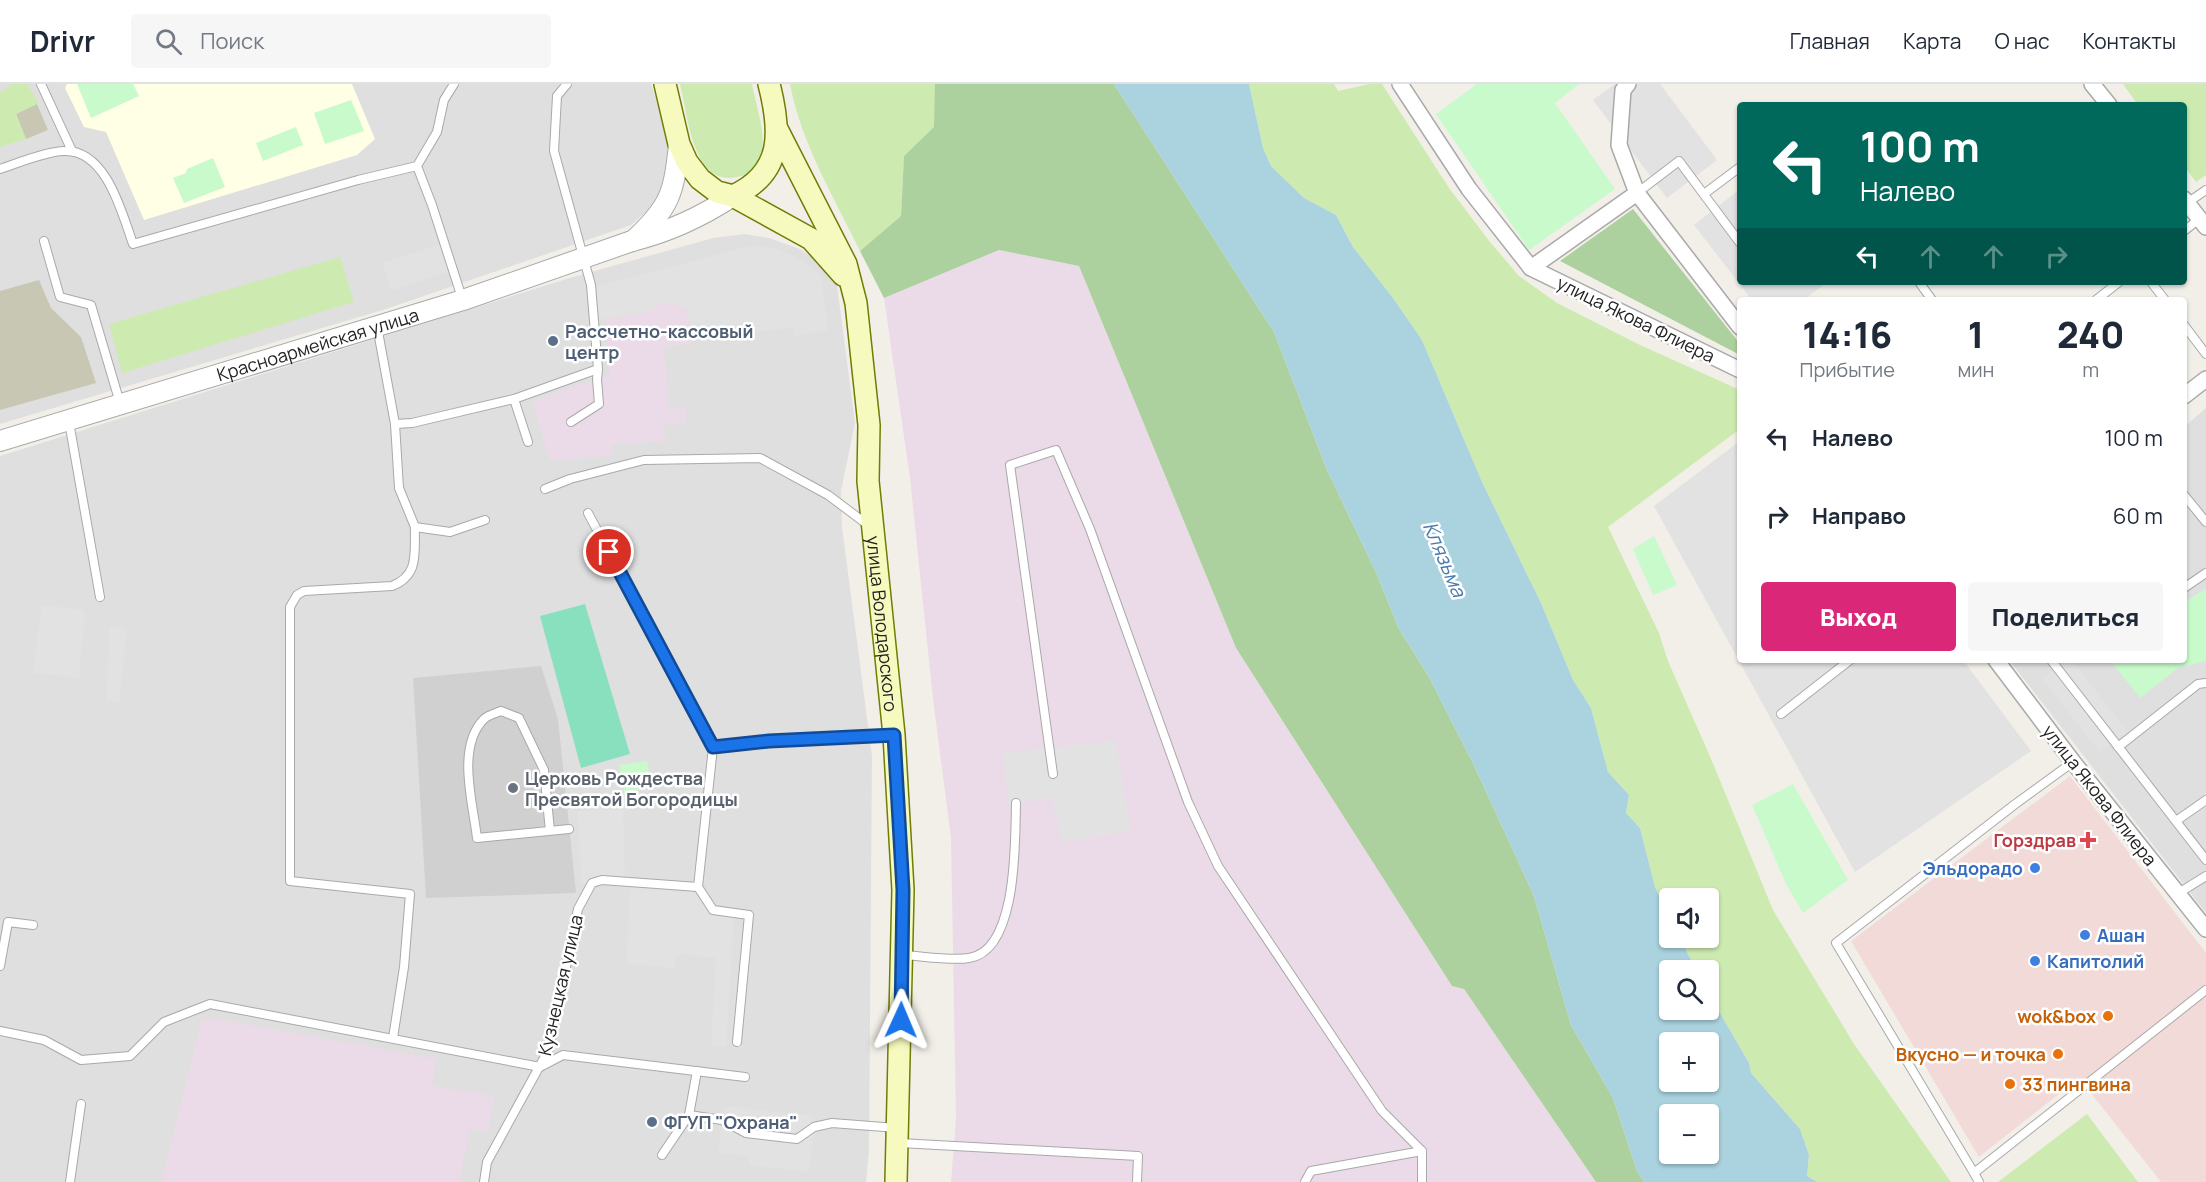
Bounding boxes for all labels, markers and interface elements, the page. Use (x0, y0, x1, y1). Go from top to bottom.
search box (131, 14, 551, 68)
text: Drivr (30, 22, 95, 60)
icon: search (152, 25, 185, 58)
text: Поиск (200, 26, 264, 56)
text: Главная (1790, 27, 1870, 55)
text: Карта (1903, 27, 1961, 55)
text: О нас (1994, 27, 2050, 55)
text: Контакты (2083, 27, 2176, 55)
text: 100 m (1860, 117, 1980, 175)
icon: left (1761, 126, 1839, 204)
text: Налево (1860, 172, 1955, 209)
icon: left (1851, 240, 1884, 273)
icon: ahead (1914, 240, 1947, 273)
icon: ahead (1977, 240, 2010, 273)
icon: right (2040, 240, 2073, 273)
street label: улица Якова Флиера (1553, 270, 1719, 368)
street label: Красноармейская улица (214, 302, 421, 386)
text: 14:16 (1802, 310, 1892, 359)
text: 1 (1968, 310, 1984, 359)
text: 240 (2057, 310, 2124, 359)
place label: Рассчетно-кассовый центр (565, 319, 753, 364)
marker: Рассчетно-кассовый центр (546, 334, 560, 348)
text: Прибытие (1800, 356, 1895, 383)
text: мин (1957, 356, 1994, 383)
text: m (2082, 356, 2099, 383)
icon: left (1761, 422, 1794, 455)
text: Налево (1812, 423, 1893, 453)
text: 100 m (2105, 423, 2163, 453)
icon: right (1761, 500, 1794, 533)
text: Направо (1812, 501, 1906, 531)
text: 60 m (2113, 501, 2163, 531)
water label: Клязьма (1417, 517, 1473, 602)
pin (583, 526, 634, 577)
street label: улица Володарского (862, 534, 904, 713)
icon: arrive (592, 535, 625, 568)
button: Выход (1761, 582, 1956, 651)
button: Поделиться (1968, 582, 2163, 651)
street label: улица Якова Флиера (2037, 719, 2163, 871)
place label: Церковь Рождества Пресвятой Богородицы (525, 766, 738, 811)
marker: Церковь Рождества Пресвятой Богородицы (506, 781, 520, 795)
place label: Горздрав (1993, 828, 2076, 852)
marker: Горздрав (2081, 833, 2095, 847)
place label: Эльдорадо (1922, 856, 2023, 880)
marker: Эльдорадо (2028, 861, 2042, 875)
map controls (1659, 888, 1719, 1164)
button: sound (1659, 888, 1719, 948)
street label: Кузнецкая улица (532, 912, 588, 1058)
place label: Ашан (2097, 923, 2145, 947)
marker: Ашан (2078, 928, 2092, 942)
place label: Капитолий (2047, 949, 2144, 973)
marker: Капитолий (2028, 954, 2042, 968)
button: search (1659, 960, 1719, 1020)
position arrow (869, 988, 933, 1052)
place label: wok&box (2017, 1004, 2096, 1028)
marker: wok&box (2101, 1009, 2115, 1023)
button: + (1659, 1032, 1719, 1092)
place label: Вкусно — и точка (1896, 1042, 2046, 1066)
marker: Вкусно — и точка (2051, 1047, 2065, 1061)
place label: 33 пингвина (2022, 1072, 2131, 1096)
marker: 33 пингвина (2003, 1077, 2017, 1091)
button: − (1659, 1104, 1719, 1164)
place label: ФГУП "Охрана" (664, 1110, 798, 1134)
marker: ФГУП "Охрана" (645, 1115, 659, 1129)

